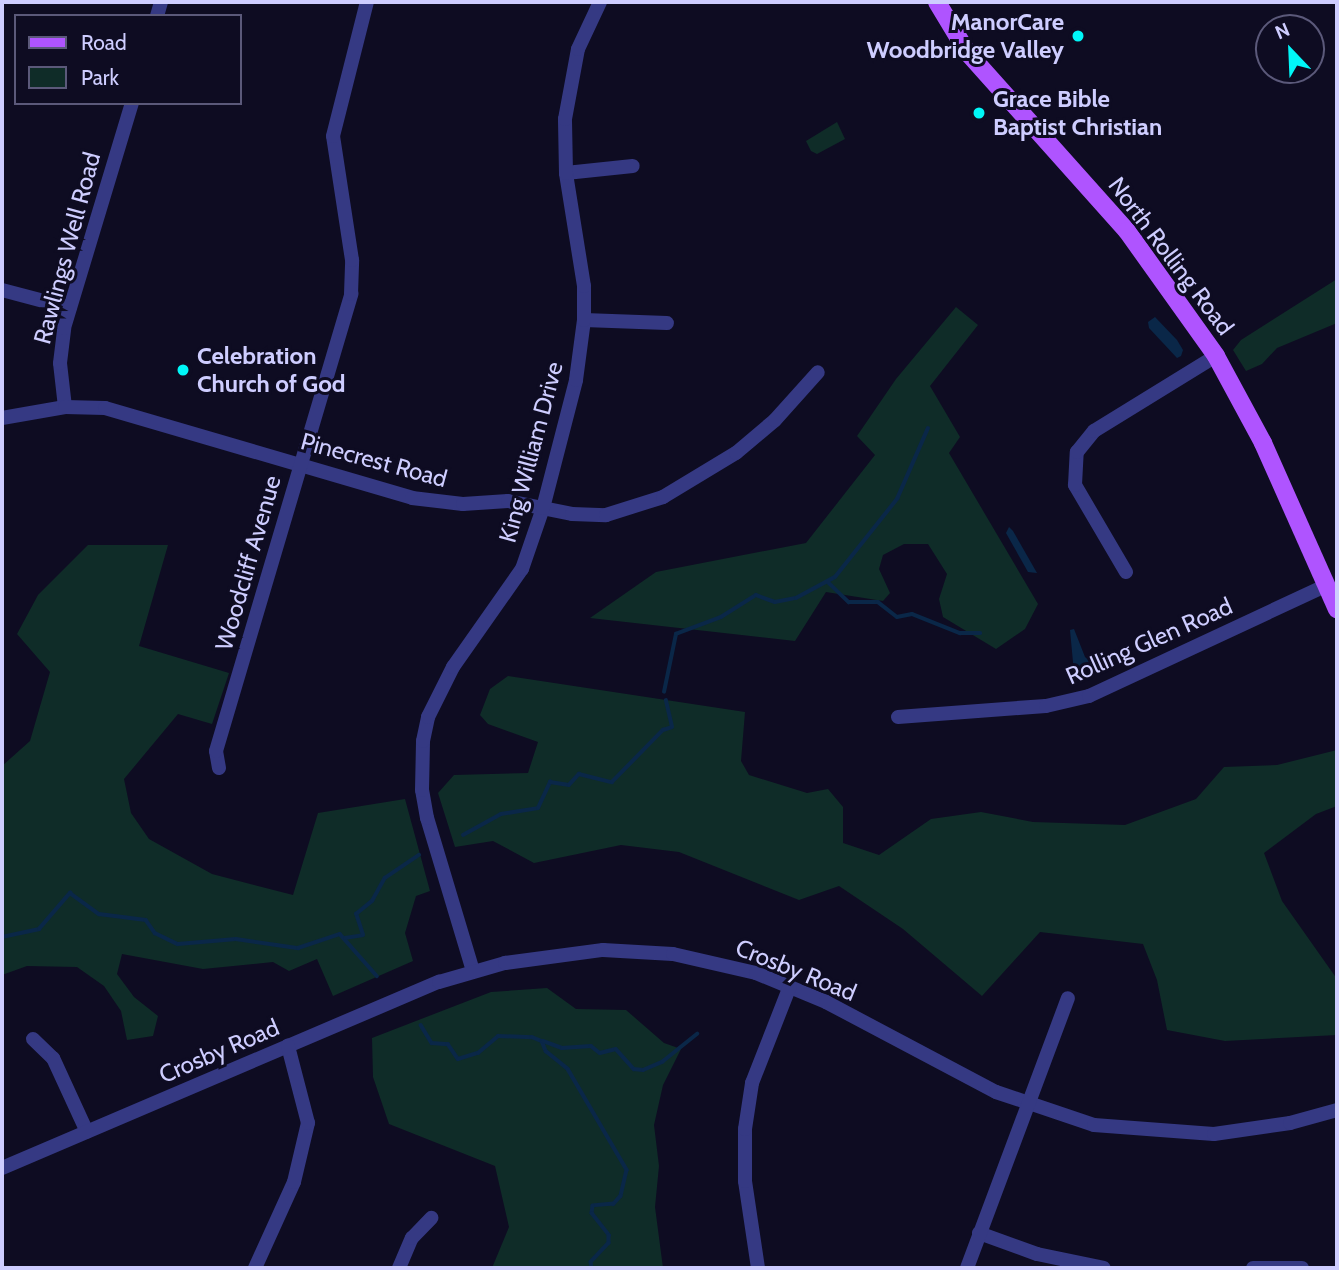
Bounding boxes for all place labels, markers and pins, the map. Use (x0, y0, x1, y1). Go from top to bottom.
place label: ManorCare Woodbridge Valley (867, 8, 1064, 64)
marker: ManorCare Woodbridge Valley (1070, 28, 1086, 44)
place label: Grace Bible Baptist Christian (993, 85, 1162, 141)
marker: Grace Bible Baptist Christian (971, 105, 987, 121)
place label: Celebration Church of God (197, 342, 346, 398)
marker: Celebration Church of God (175, 362, 191, 378)

